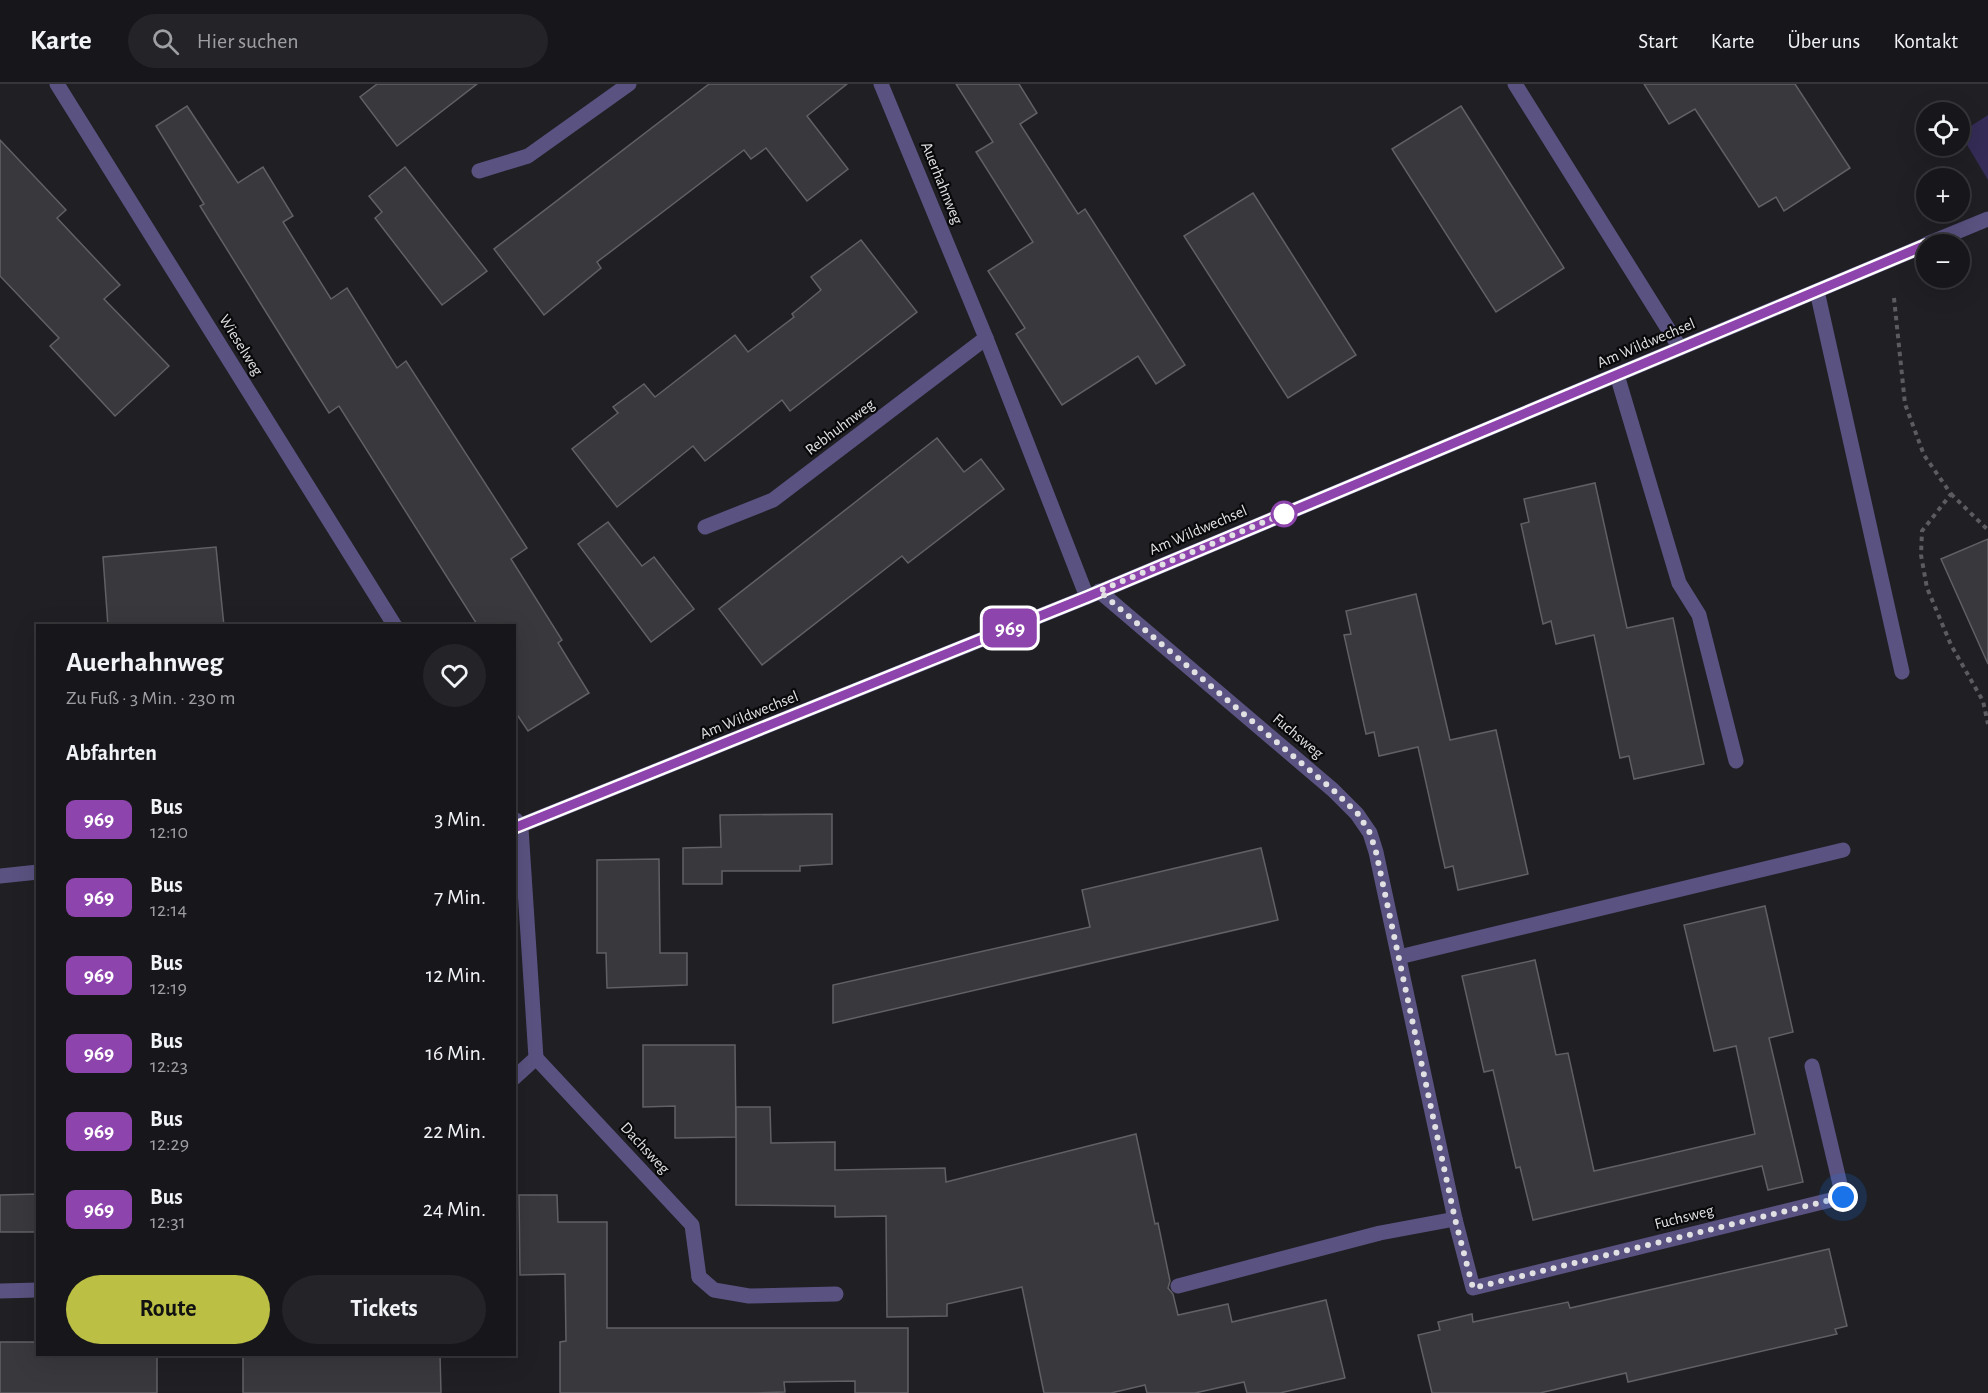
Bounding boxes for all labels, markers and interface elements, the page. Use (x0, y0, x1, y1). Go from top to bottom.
search box (128, 14, 548, 68)
icon: search (149, 25, 182, 58)
text: Karte (30, 27, 92, 55)
text: Hier suchen (197, 30, 299, 52)
text: Start (1638, 31, 1678, 52)
text: Karte (1711, 31, 1754, 52)
text: Über uns (1787, 31, 1860, 52)
text: Kontakt (1893, 31, 1958, 52)
map controls (1916, 102, 1970, 288)
button: locate (1916, 102, 1970, 156)
street label: Auerhahnweg (918, 140, 966, 227)
button: + (1916, 168, 1970, 222)
button: − (1916, 234, 1970, 288)
street label: Wieselweg (216, 312, 266, 378)
street label: Am Wildwechsel (1595, 315, 1697, 371)
street label: Rebhuhnweg (802, 396, 878, 458)
unlabelled marker (1271, 501, 1297, 527)
street label: Am Wildwechsel (1147, 502, 1249, 558)
line badge: 969 (976, 608, 1044, 648)
text: 969 (995, 618, 1025, 639)
button: heart (423, 644, 486, 707)
text: Auerhahnweg (66, 649, 223, 677)
text: Zu Fuß · 3 Min. · 230 m (66, 688, 235, 708)
street label: Am Wildwechsel (698, 688, 800, 742)
street label: Fuchsweg (1270, 710, 1326, 762)
text: Abfahrten (66, 742, 157, 764)
text: Bus (150, 796, 183, 818)
text: 3 Min. (434, 808, 486, 830)
text: 969 (84, 809, 114, 830)
text: 12:10 (150, 822, 188, 842)
text: Bus (150, 874, 183, 896)
text: 7 Min. (434, 886, 486, 908)
text: 969 (84, 887, 114, 908)
text: 12:14 (150, 900, 187, 920)
text: Bus (150, 952, 183, 974)
text: 12 Min. (426, 964, 486, 986)
text: 969 (84, 965, 114, 986)
text: 12:19 (150, 978, 187, 998)
text: Bus (150, 1030, 183, 1052)
text: 16 Min. (425, 1042, 486, 1064)
text: 969 (84, 1043, 114, 1064)
text: 12:23 (150, 1056, 188, 1076)
text: Bus (150, 1108, 183, 1130)
street label: Dachsweg (617, 1119, 673, 1177)
text: 22 Min. (423, 1120, 486, 1142)
text: 969 (84, 1121, 114, 1142)
text: 12:29 (150, 1134, 189, 1154)
your location (1828, 1182, 1858, 1212)
text: Bus (150, 1186, 183, 1208)
text: 24 Min. (423, 1198, 486, 1220)
text: 969 (84, 1199, 114, 1220)
street label: Fuchsweg (1653, 1202, 1715, 1232)
text: 12:31 (150, 1212, 186, 1232)
button: Route (66, 1275, 270, 1344)
button: Tickets (282, 1275, 486, 1344)

